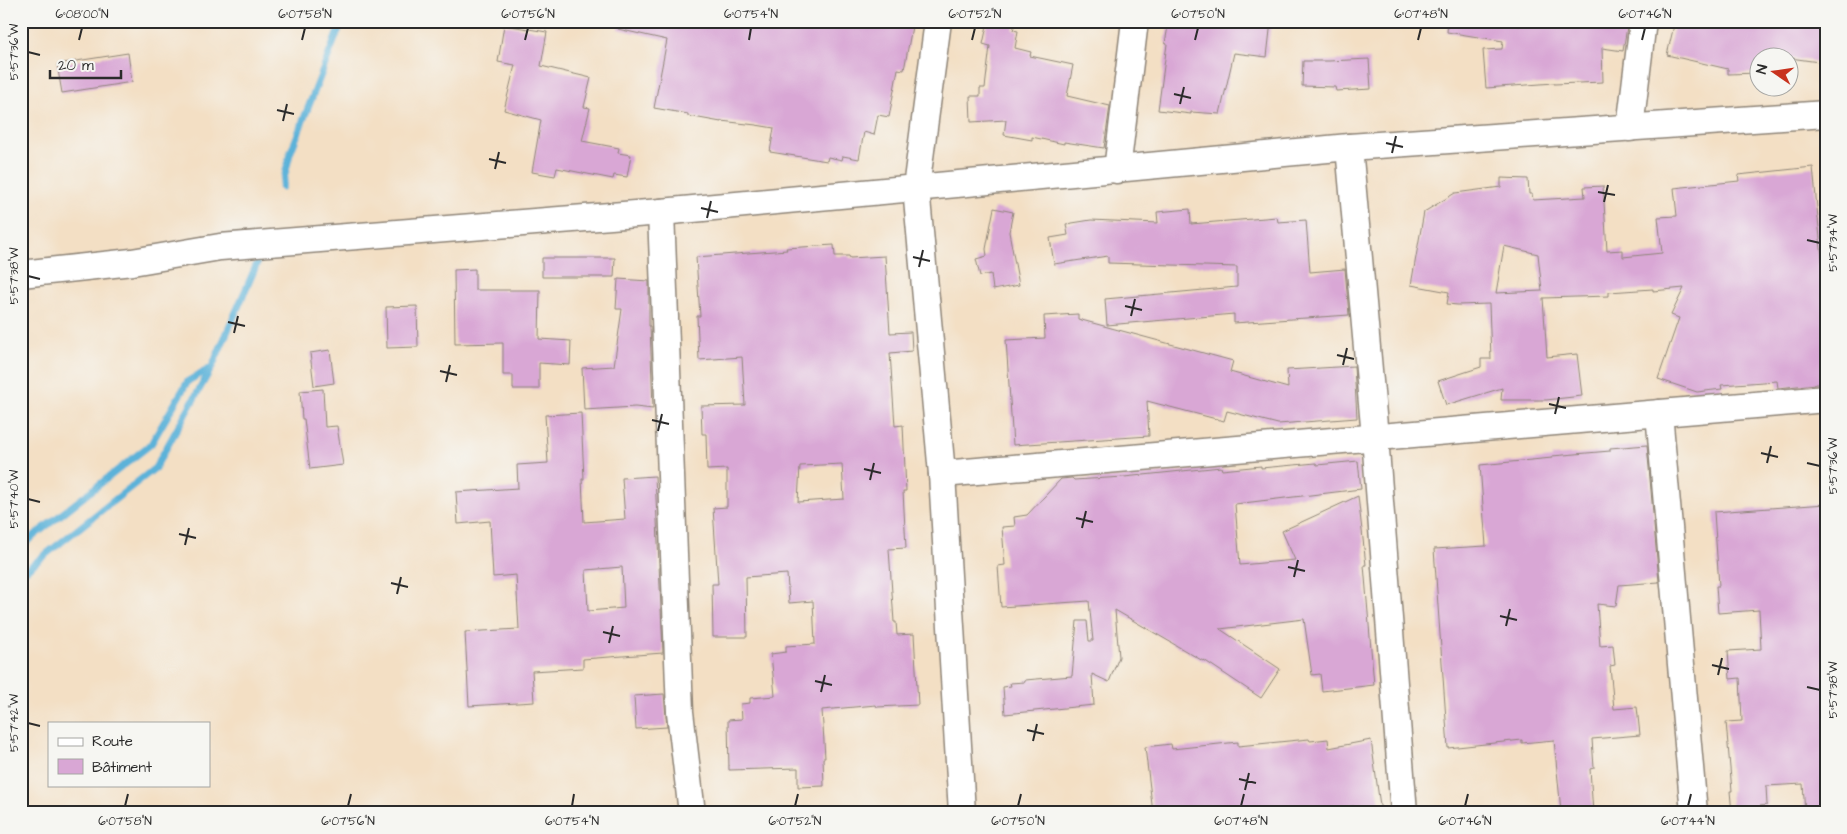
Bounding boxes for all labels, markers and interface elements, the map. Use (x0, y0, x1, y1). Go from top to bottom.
text: 6°08'00"N (56, 6, 109, 23)
text: 6°07'58"N (278, 6, 332, 23)
text: 6°07'56"N (501, 6, 555, 23)
text: 6°07'54"N (724, 6, 779, 23)
text: 6°07'52"N (949, 6, 1002, 23)
text: 6°07'50"N (1171, 6, 1225, 23)
text: 6°07'48"N (1394, 6, 1448, 23)
text: 6°07'46"N (1618, 6, 1672, 23)
text: 5°57'36"W (6, 23, 23, 80)
scale bar (50, 48, 121, 80)
north arrow (1750, 48, 1800, 98)
text: 20 m (58, 55, 94, 76)
text: N (1752, 63, 1773, 76)
text: 5°57'34"W (1825, 214, 1842, 272)
text: 5°57'38"W (6, 247, 23, 304)
text: 5°57'36"W (1825, 437, 1842, 494)
text: 5°57'40"W (6, 469, 23, 528)
text: 5°57'38"W (1825, 661, 1842, 718)
text: 5°57'42"W (6, 693, 23, 752)
legend (48, 722, 210, 786)
text: Route (92, 731, 133, 752)
text: Bâtiment (92, 757, 152, 778)
text: 6°07'58"N (98, 813, 152, 830)
text: 6°07'56"N (321, 813, 375, 830)
text: 6°07'54"N (545, 813, 600, 830)
text: 6°07'52"N (769, 813, 822, 830)
text: 6°07'50"N (991, 813, 1045, 830)
text: 6°07'48"N (1214, 813, 1268, 830)
text: 6°07'46"N (1438, 813, 1492, 830)
text: 6°07'44"N (1661, 813, 1715, 830)

